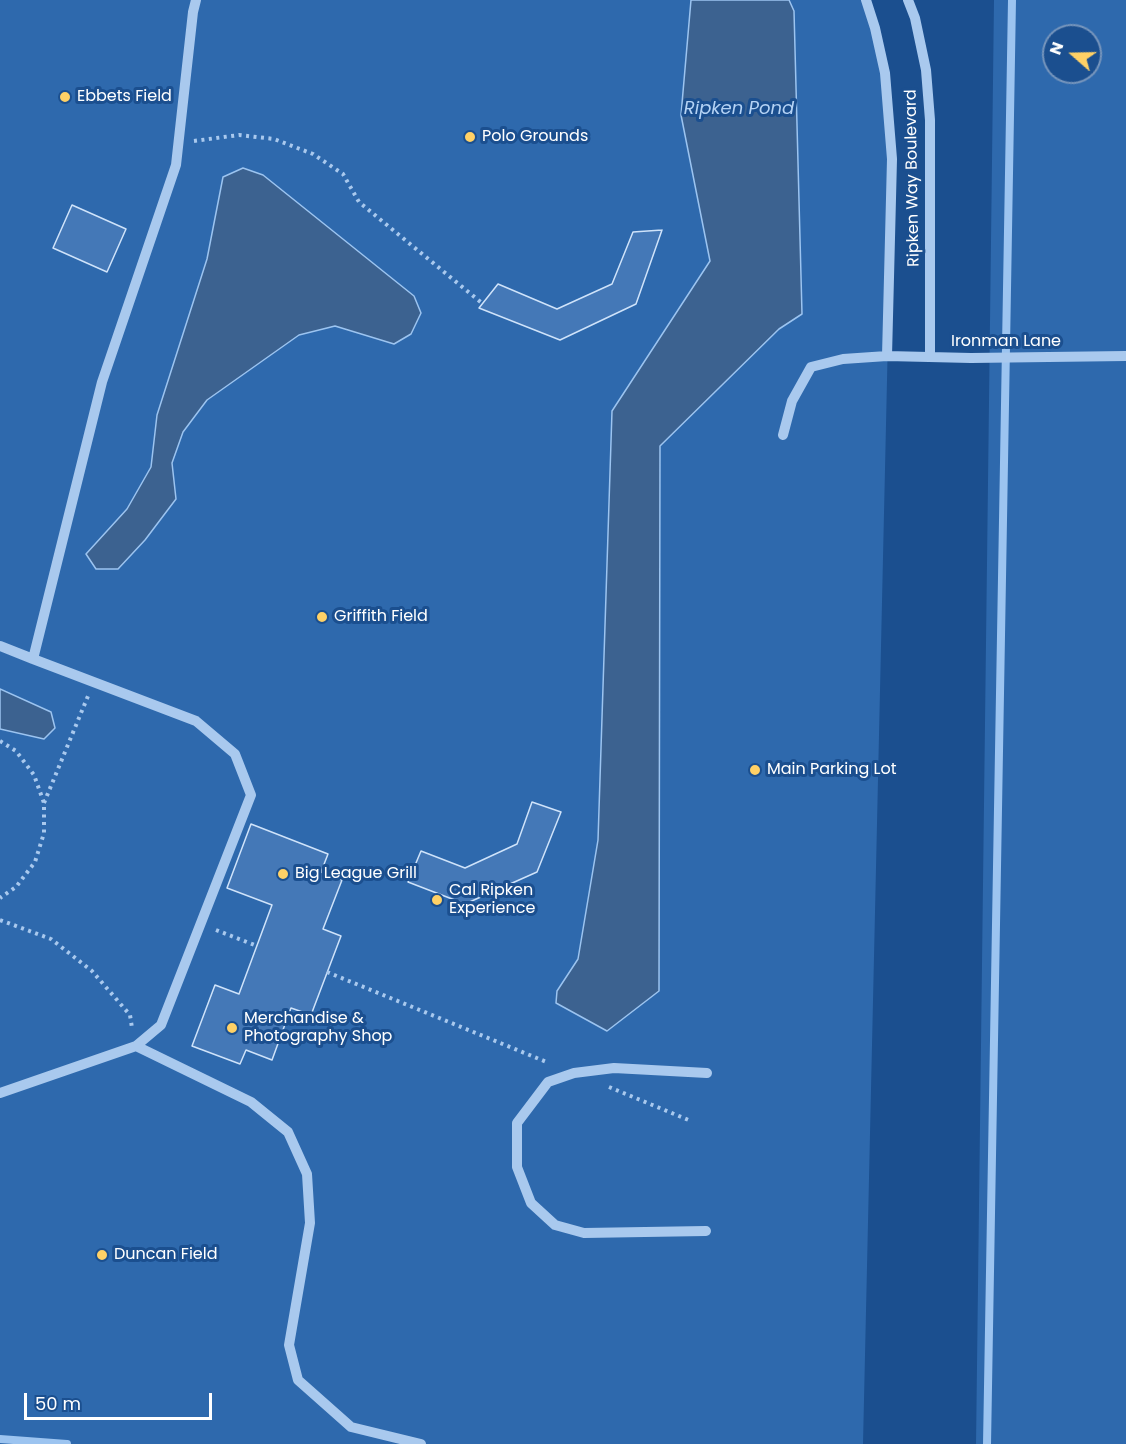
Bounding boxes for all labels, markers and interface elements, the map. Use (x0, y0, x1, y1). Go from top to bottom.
north arrow (1042, 24, 1102, 84)
text: N (1044, 39, 1069, 58)
place label: Ebbets Field (77, 87, 172, 107)
street label: Ripken Way Boulevard (902, 89, 924, 267)
marker: Ebbets Field (58, 90, 72, 104)
water label: Ripken Pond (684, 98, 794, 120)
place label: Polo Grounds (482, 127, 588, 147)
marker: Polo Grounds (463, 130, 477, 144)
street label: Ironman Lane (951, 332, 1061, 352)
place label: Griffith Field (334, 607, 428, 627)
marker: Griffith Field (315, 610, 329, 624)
place label: Main Parking Lot (767, 760, 897, 780)
marker: Main Parking Lot (748, 763, 762, 777)
place label: Big League Grill (295, 864, 417, 884)
marker: Big League Grill (276, 867, 290, 881)
place label: Cal Ripken Experience (449, 881, 535, 919)
marker: Cal Ripken Experience (430, 893, 444, 907)
place label: Merchandise & Photography Shop (244, 1009, 392, 1047)
marker: Merchandise & Photography Shop (225, 1021, 239, 1035)
place label: Duncan Field (114, 1245, 218, 1265)
marker: Duncan Field (95, 1248, 109, 1262)
scale bar (27, 1381, 214, 1419)
text: 50 m (35, 1391, 81, 1416)

